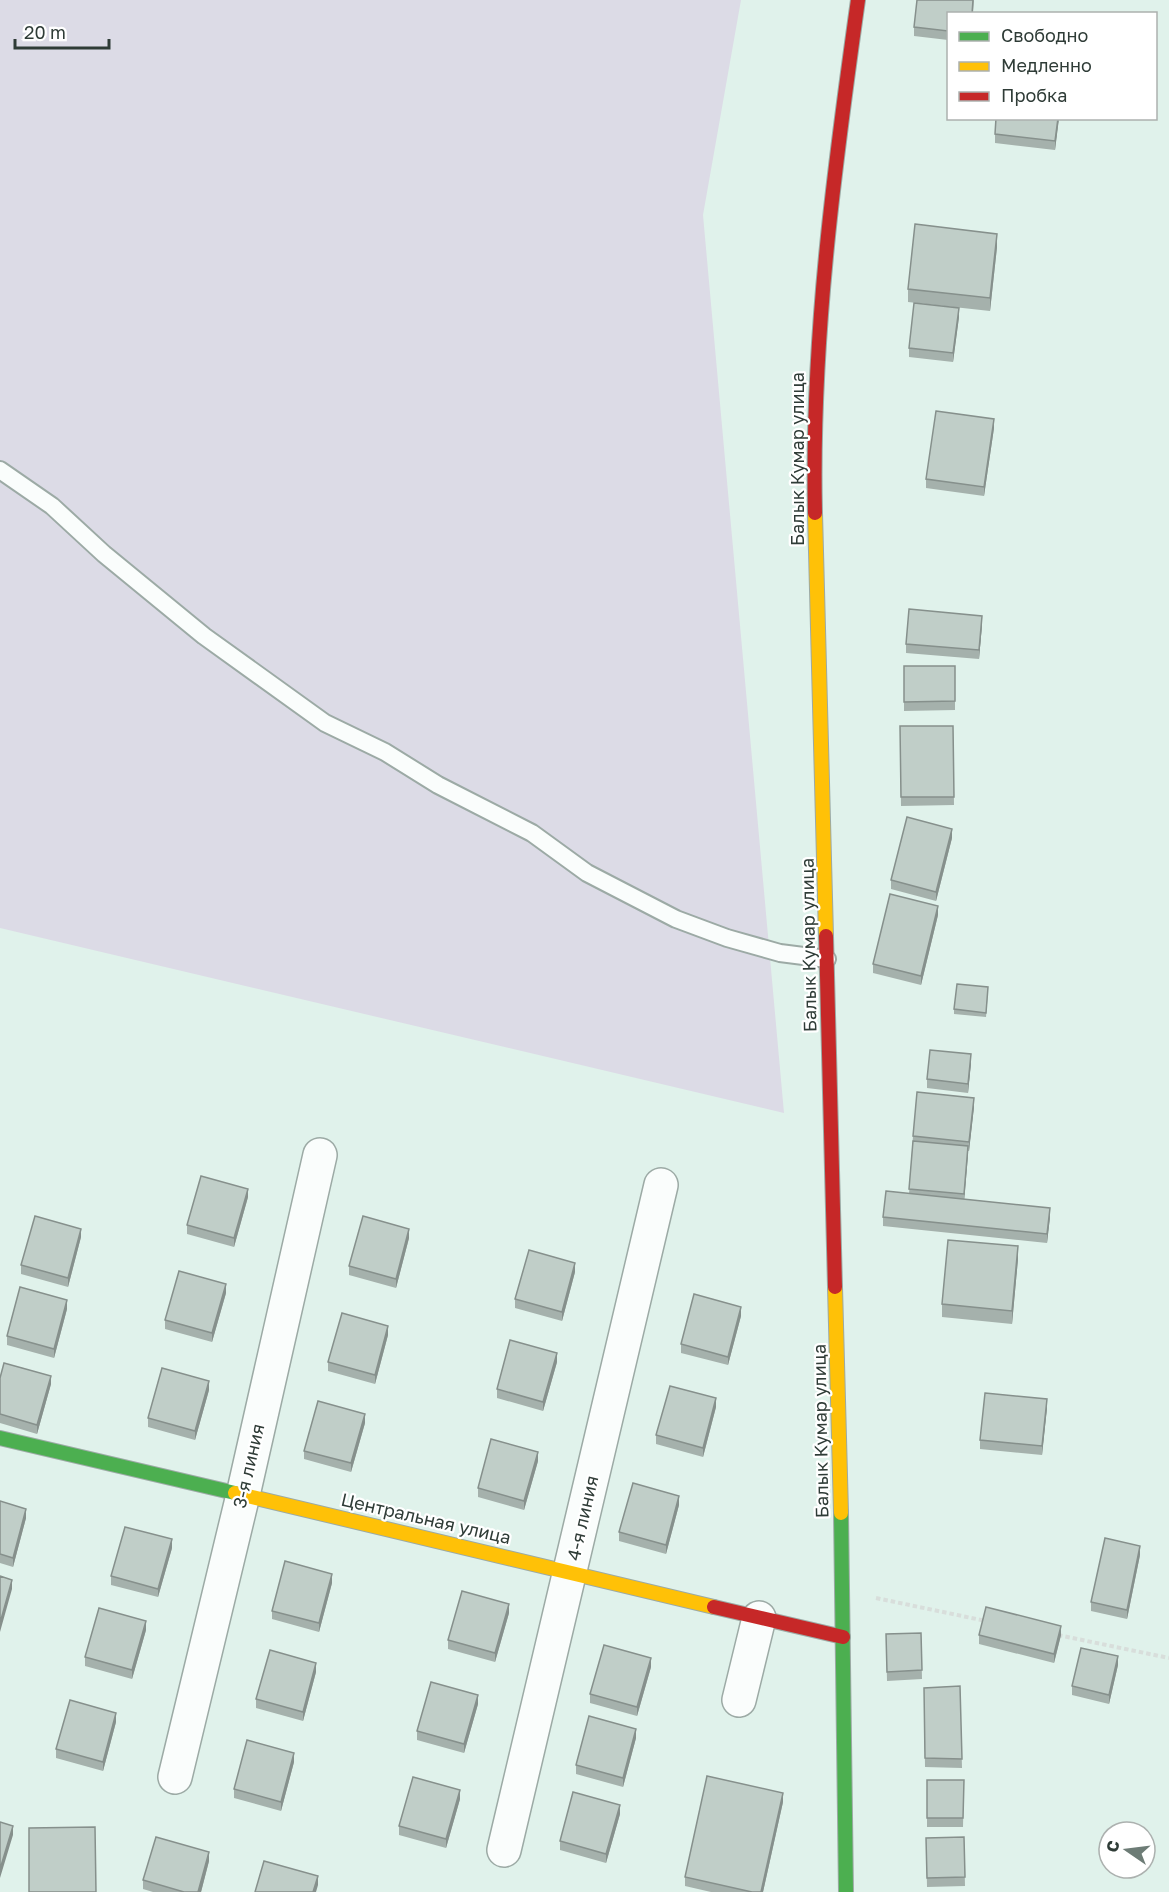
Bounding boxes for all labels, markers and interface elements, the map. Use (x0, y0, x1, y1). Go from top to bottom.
scale bar (15, 12, 110, 50)
legend (947, 12, 1157, 120)
text: 20 m (24, 21, 66, 43)
text: Свободно (1001, 24, 1088, 46)
text: Медленно (1001, 54, 1092, 76)
text: Пробка (1001, 84, 1067, 106)
street label: Балык Кумар улица (786, 372, 808, 546)
street label: Балык Кумар улица (795, 858, 821, 1032)
street label: Балык Кумар улица (807, 1344, 833, 1518)
street label: 3-я линия (228, 1421, 268, 1510)
street label: 4-я линия (562, 1473, 602, 1562)
street label: Центральная улица (339, 1488, 513, 1548)
north arrow (1097, 1820, 1157, 1880)
text: С (1101, 1838, 1124, 1854)

